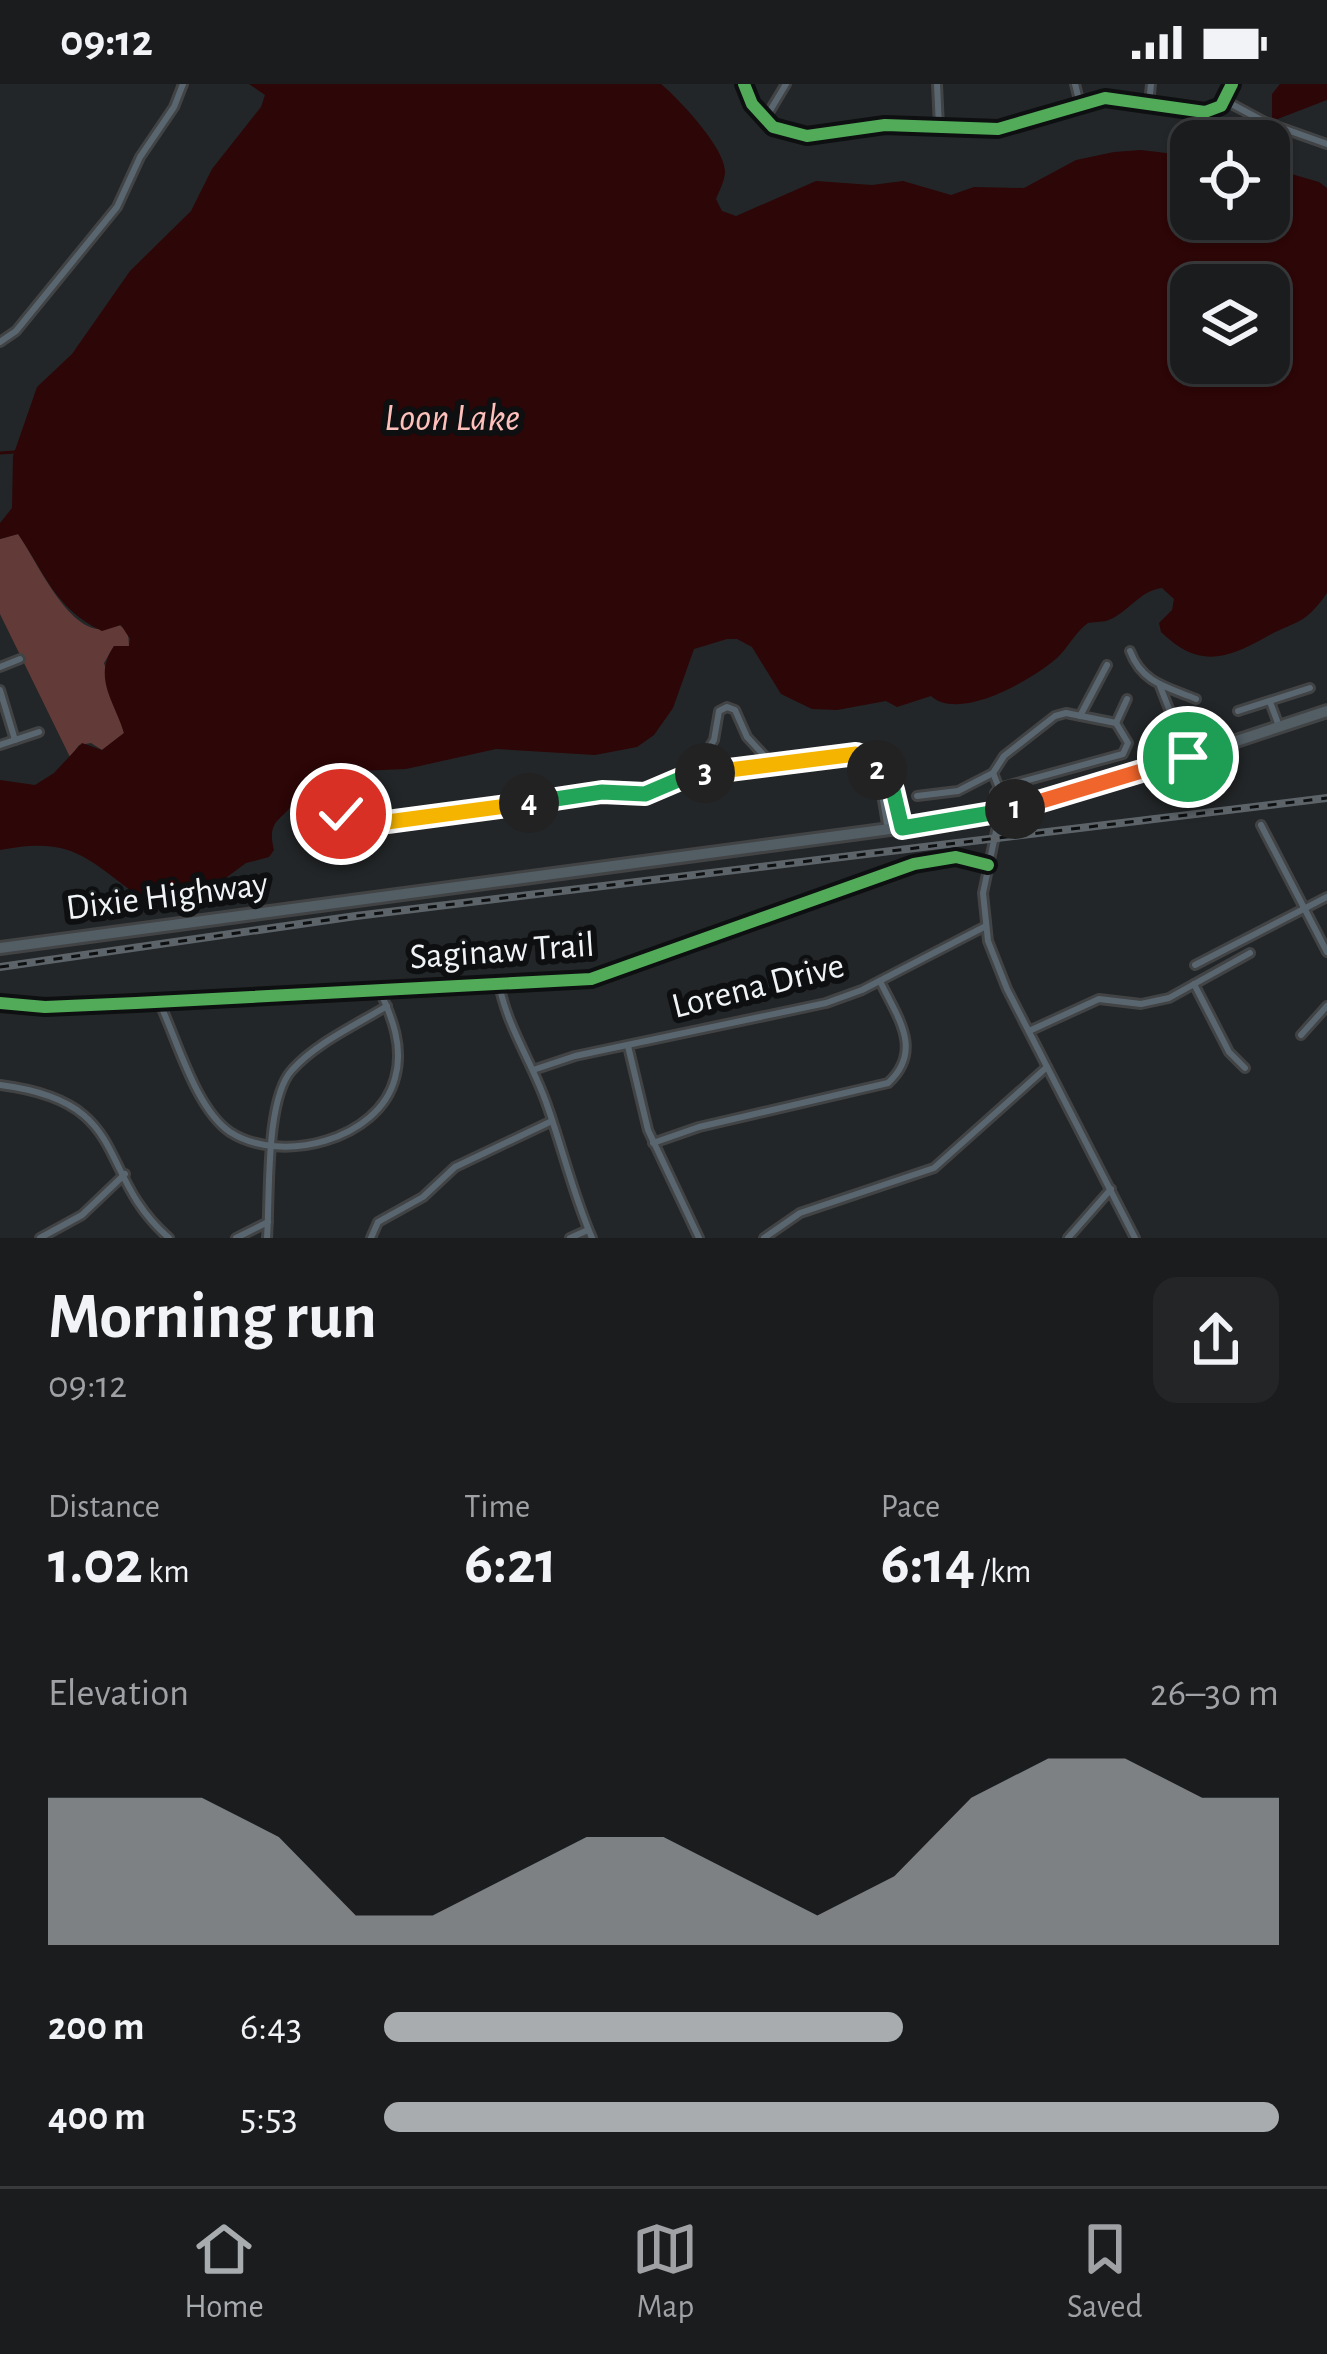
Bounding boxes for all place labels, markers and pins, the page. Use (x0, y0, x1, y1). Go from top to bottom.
pin (1137, 706, 1239, 808)
pin: 2 (847, 740, 907, 800)
pin: 3 (675, 743, 735, 803)
pin (290, 763, 392, 865)
pin: 4 (499, 773, 559, 833)
pin: 1 (985, 779, 1045, 839)

